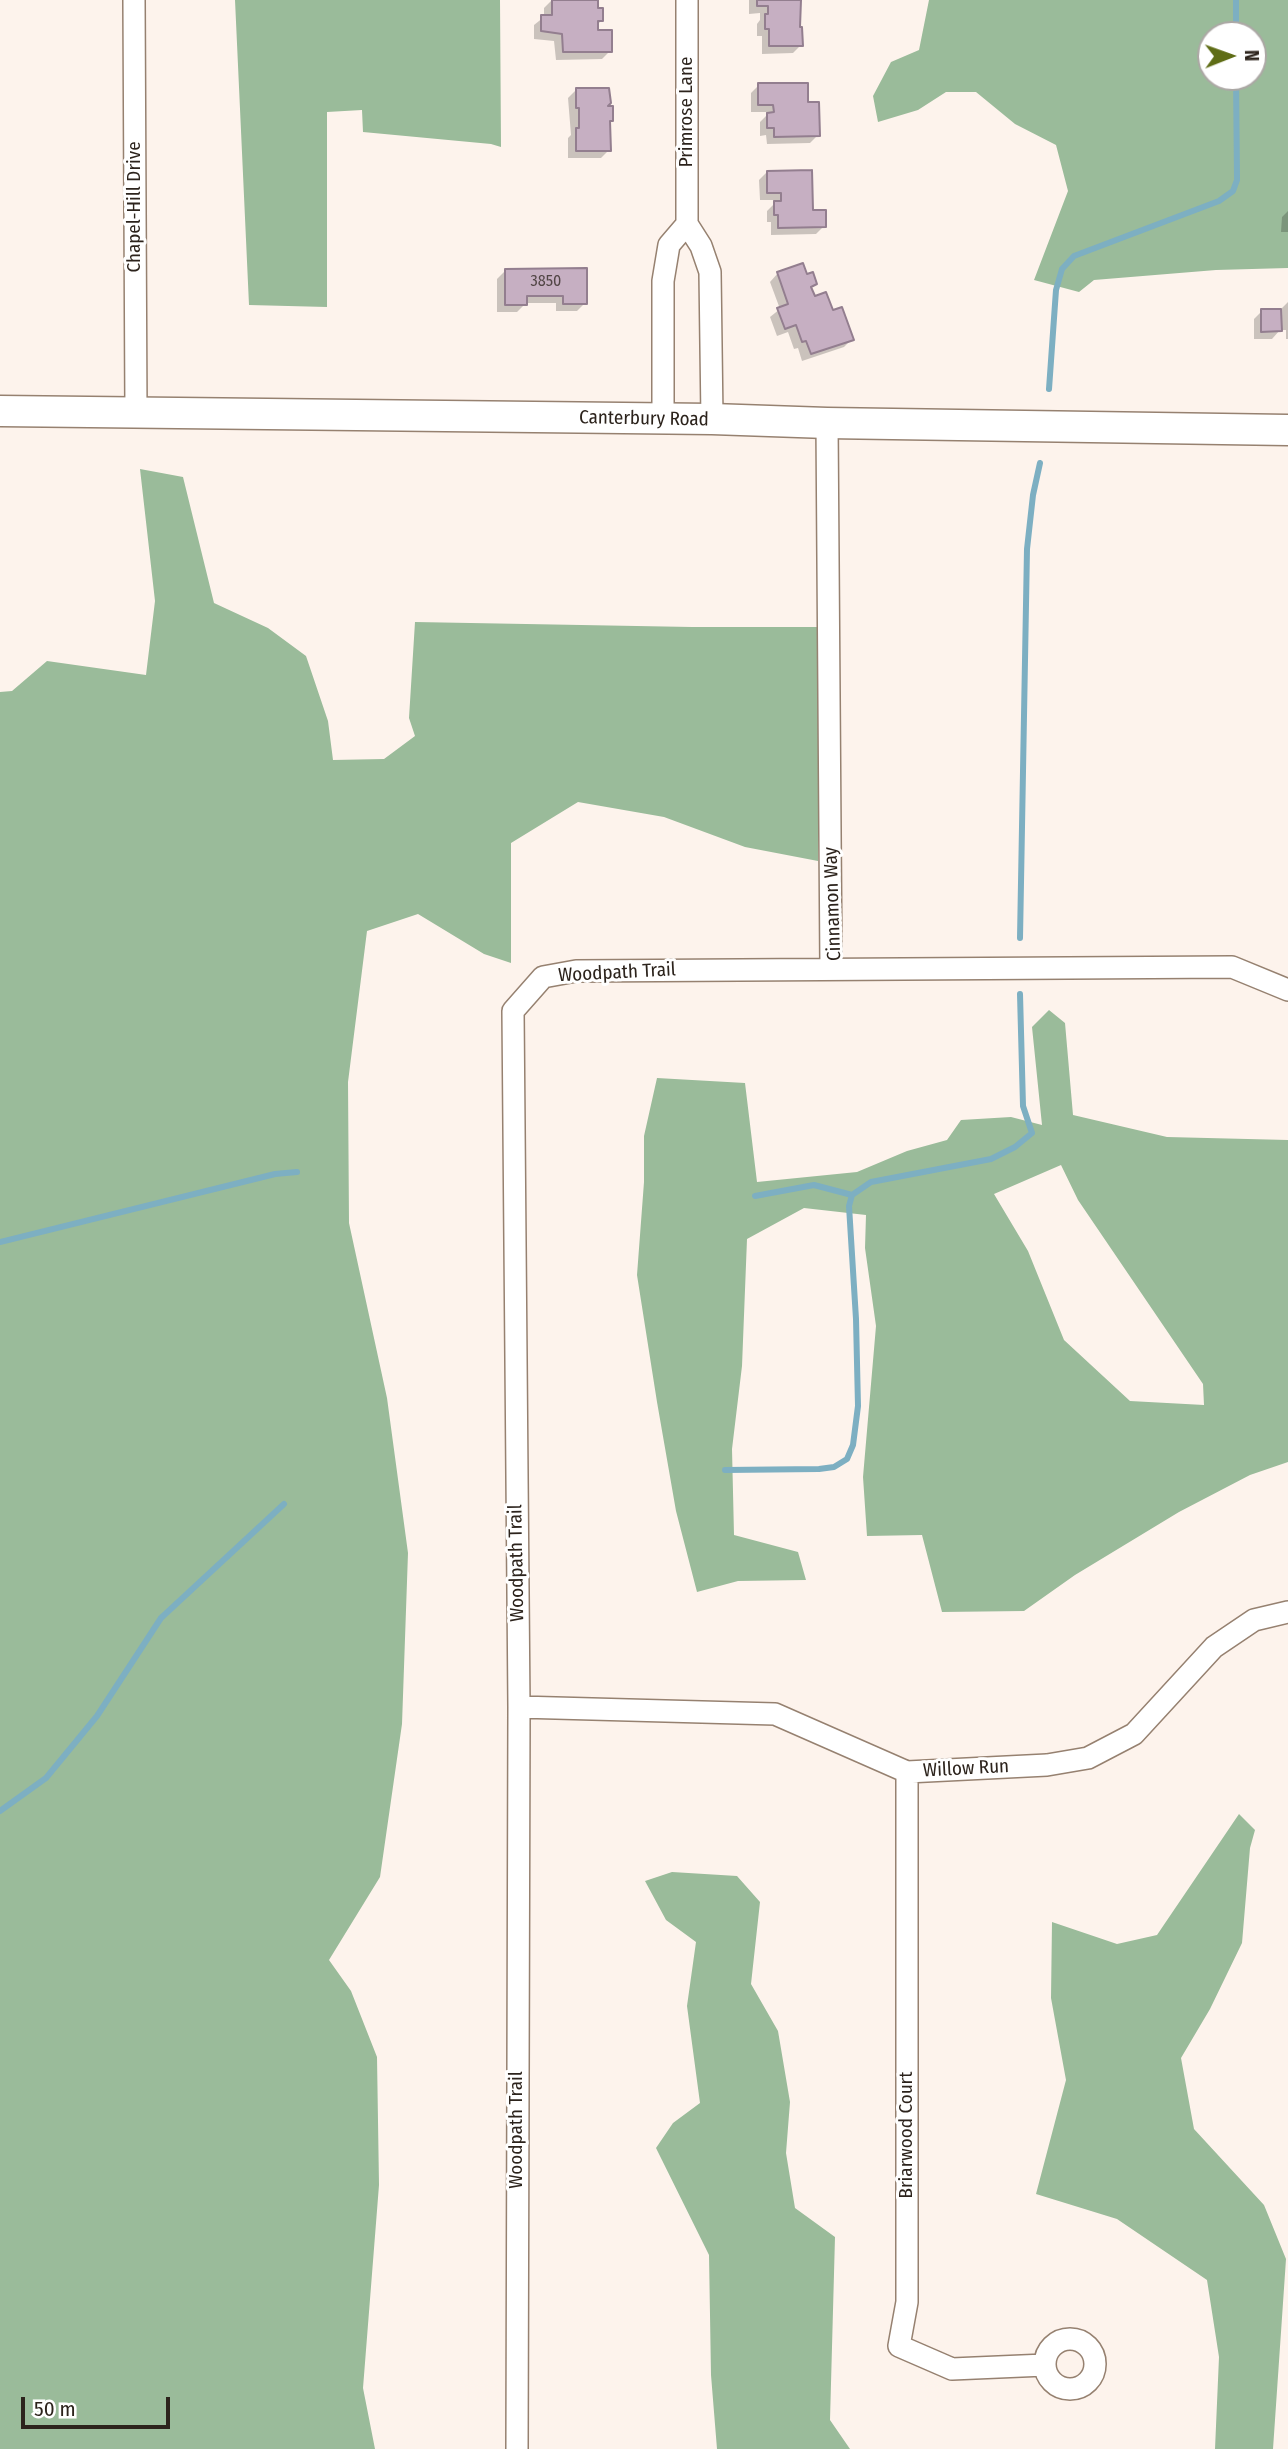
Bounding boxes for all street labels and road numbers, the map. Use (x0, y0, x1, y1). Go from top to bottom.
street label: Primrose Lane (676, 57, 698, 167)
street label: Chapel-Hill Drive (124, 141, 146, 273)
street label: Canterbury Road (579, 406, 709, 432)
street label: Cinnamon Way (820, 847, 846, 961)
street label: Woodpath Trail (558, 959, 676, 987)
street label: Woodpath Trail (505, 1504, 529, 1622)
street label: Willow Run (922, 1755, 1010, 1783)
street label: Woodpath Trail (506, 2071, 528, 2189)
street label: Briarwood Court (896, 2072, 918, 2198)

